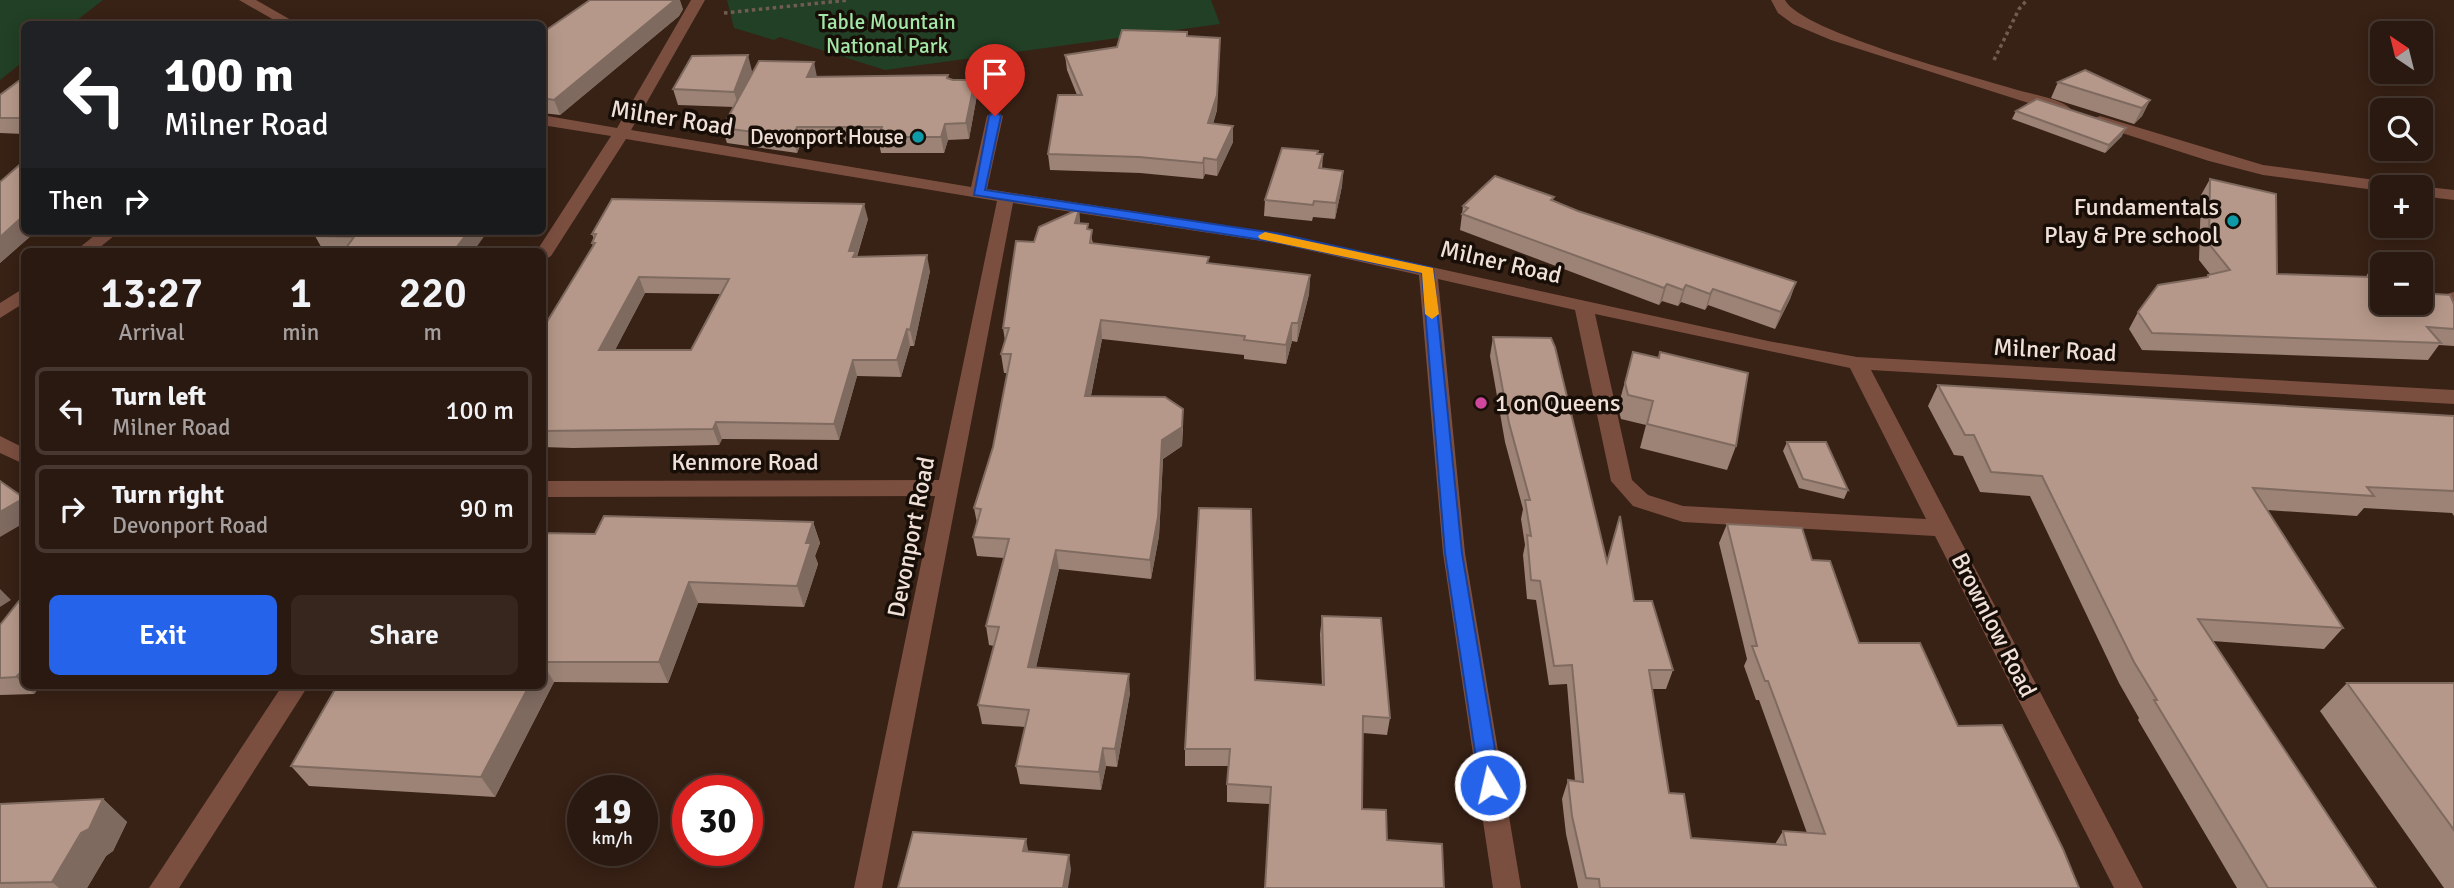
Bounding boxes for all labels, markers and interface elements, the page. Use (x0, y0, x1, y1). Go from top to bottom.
park label: Table Mountain National Park (818, 9, 956, 59)
north arrow (2370, 21, 2432, 84)
map controls (2370, 21, 2433, 315)
pin (965, 44, 1025, 116)
text: 100 m (164, 45, 294, 105)
icon: left (49, 49, 140, 140)
icon: arrive (976, 55, 1014, 93)
street label: Milner Road (609, 94, 735, 142)
button: search (2370, 98, 2433, 161)
text: Milner Road (164, 105, 329, 144)
place label: Devonport House (750, 124, 904, 150)
marker: Devonport House (910, 129, 926, 145)
button: + (2370, 175, 2433, 238)
icon: right (117, 182, 155, 220)
text: Then (49, 185, 103, 217)
place label: Fundamentals Play & Pre school (2044, 192, 2219, 250)
marker: Fundamentals Play & Pre school (2225, 213, 2241, 229)
street label: Milner Road (1437, 233, 1565, 291)
button: − (2370, 252, 2433, 315)
text: 13:27 (100, 268, 203, 319)
text: 1 (289, 268, 312, 319)
text: 220 (399, 268, 467, 319)
text: Arrival (118, 318, 185, 347)
text: min (282, 318, 319, 347)
text: m (423, 318, 442, 347)
street label: Milner Road (1993, 332, 2117, 368)
text: Turn left (112, 381, 206, 413)
place label: 1 on Queens (1495, 388, 1620, 418)
icon: left (53, 392, 91, 430)
text: 100 m (445, 395, 514, 427)
marker: 1 on Queens (1473, 395, 1489, 411)
text: Milner Road (112, 413, 230, 442)
street label: Kenmore Road (671, 447, 819, 477)
street label: Devonport Road (881, 454, 941, 620)
text: Turn right (112, 479, 224, 511)
icon: right (53, 490, 91, 528)
text: 90 m (459, 493, 514, 525)
text: Devonport Road (112, 511, 268, 540)
street label: Brownlow Road (1945, 548, 2043, 702)
button: Exit (49, 595, 277, 675)
button: Share (291, 595, 518, 675)
position arrow (1453, 748, 1527, 822)
speed limit sign: 30 (672, 775, 763, 866)
text: 19 (594, 790, 631, 833)
text: km/h (592, 827, 633, 849)

